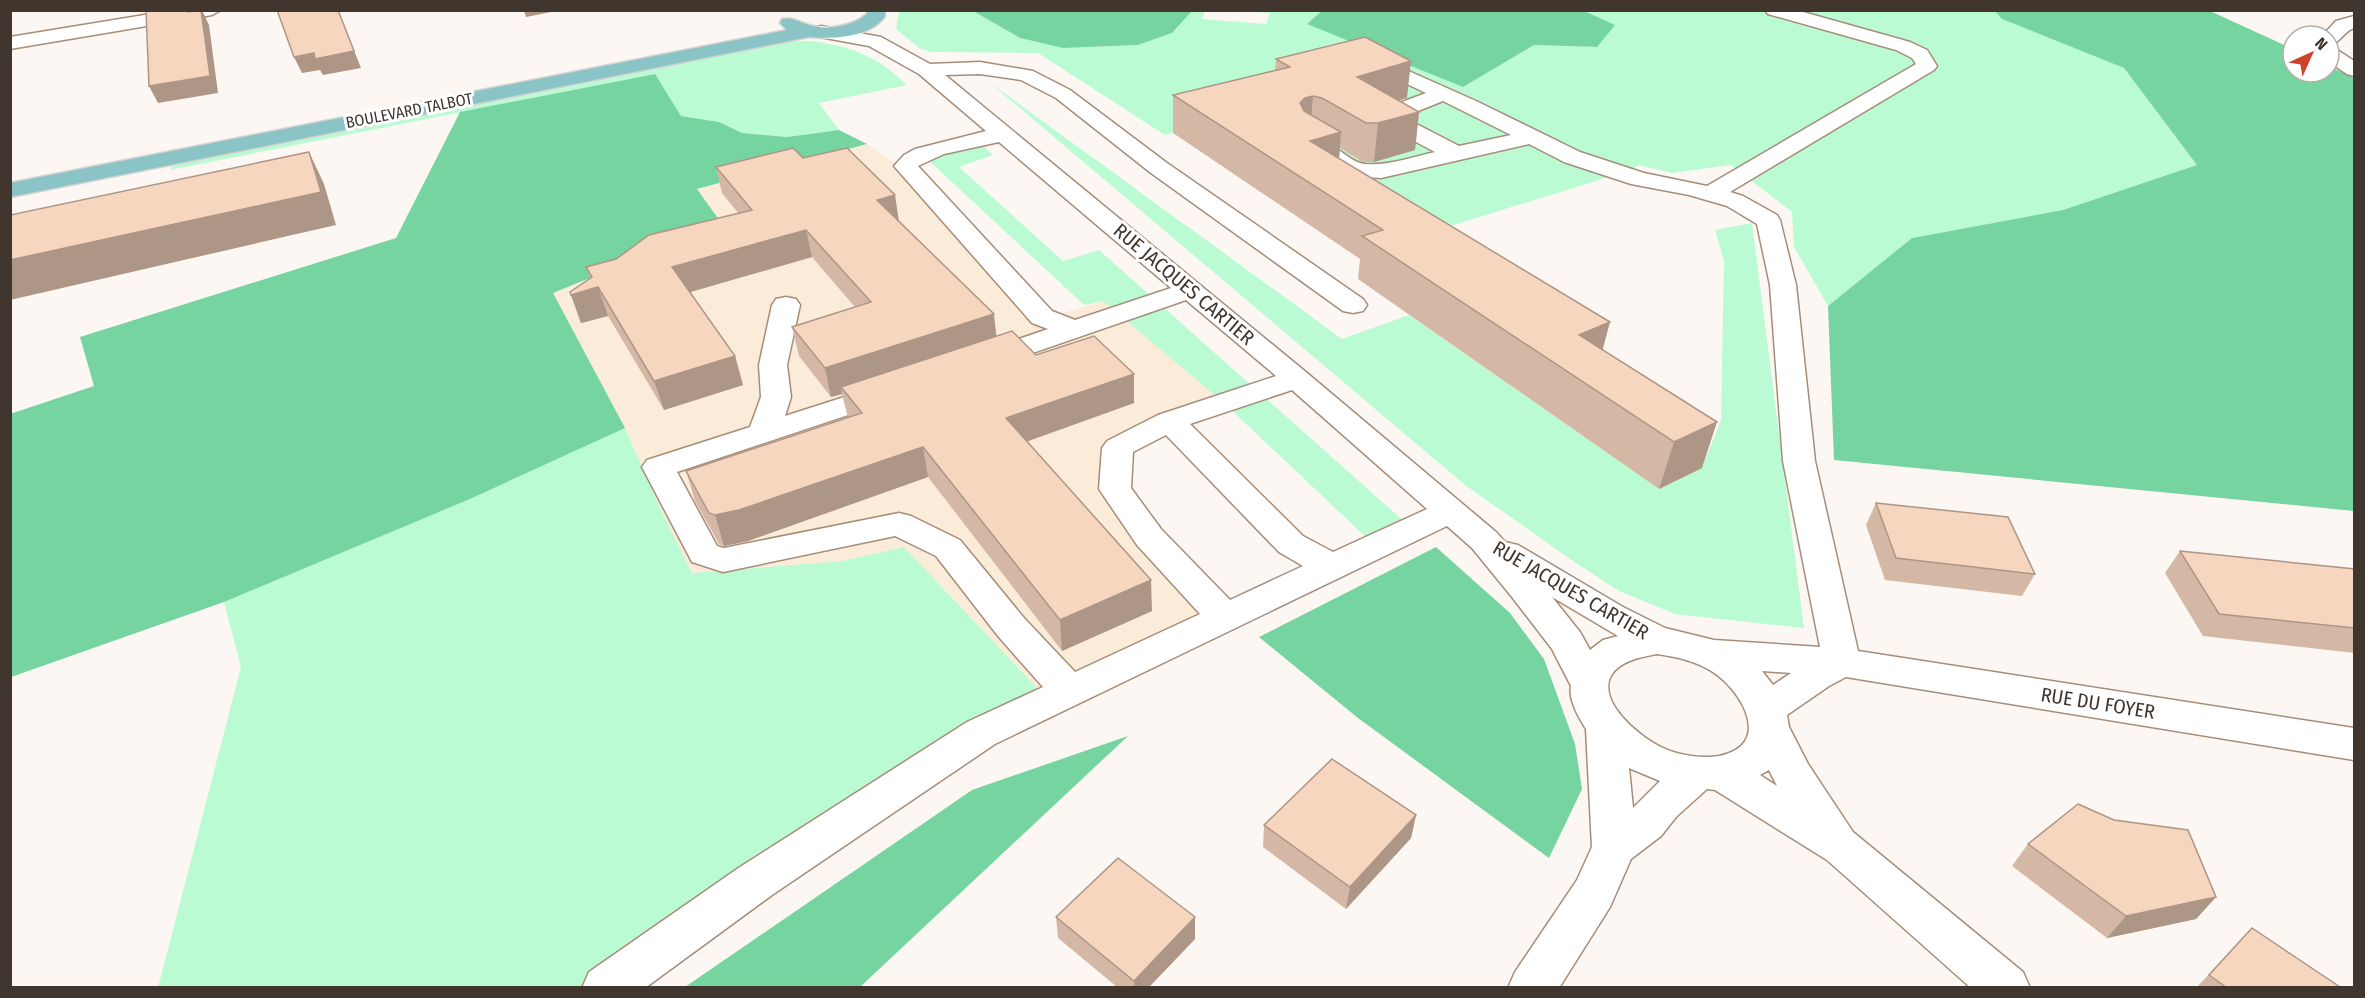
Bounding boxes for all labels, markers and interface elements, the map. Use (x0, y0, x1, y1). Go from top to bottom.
north arrow (2281, 24, 2341, 84)
text: N (2311, 34, 2331, 54)
street label: BOULEVARD TALBOT (344, 89, 475, 132)
street label: RUE JACQUES CARTIER (1109, 218, 1259, 350)
street label: RUE JACQUES CARTIER (1489, 536, 1653, 644)
street label: RUE DU FOYER (2039, 682, 2157, 724)

